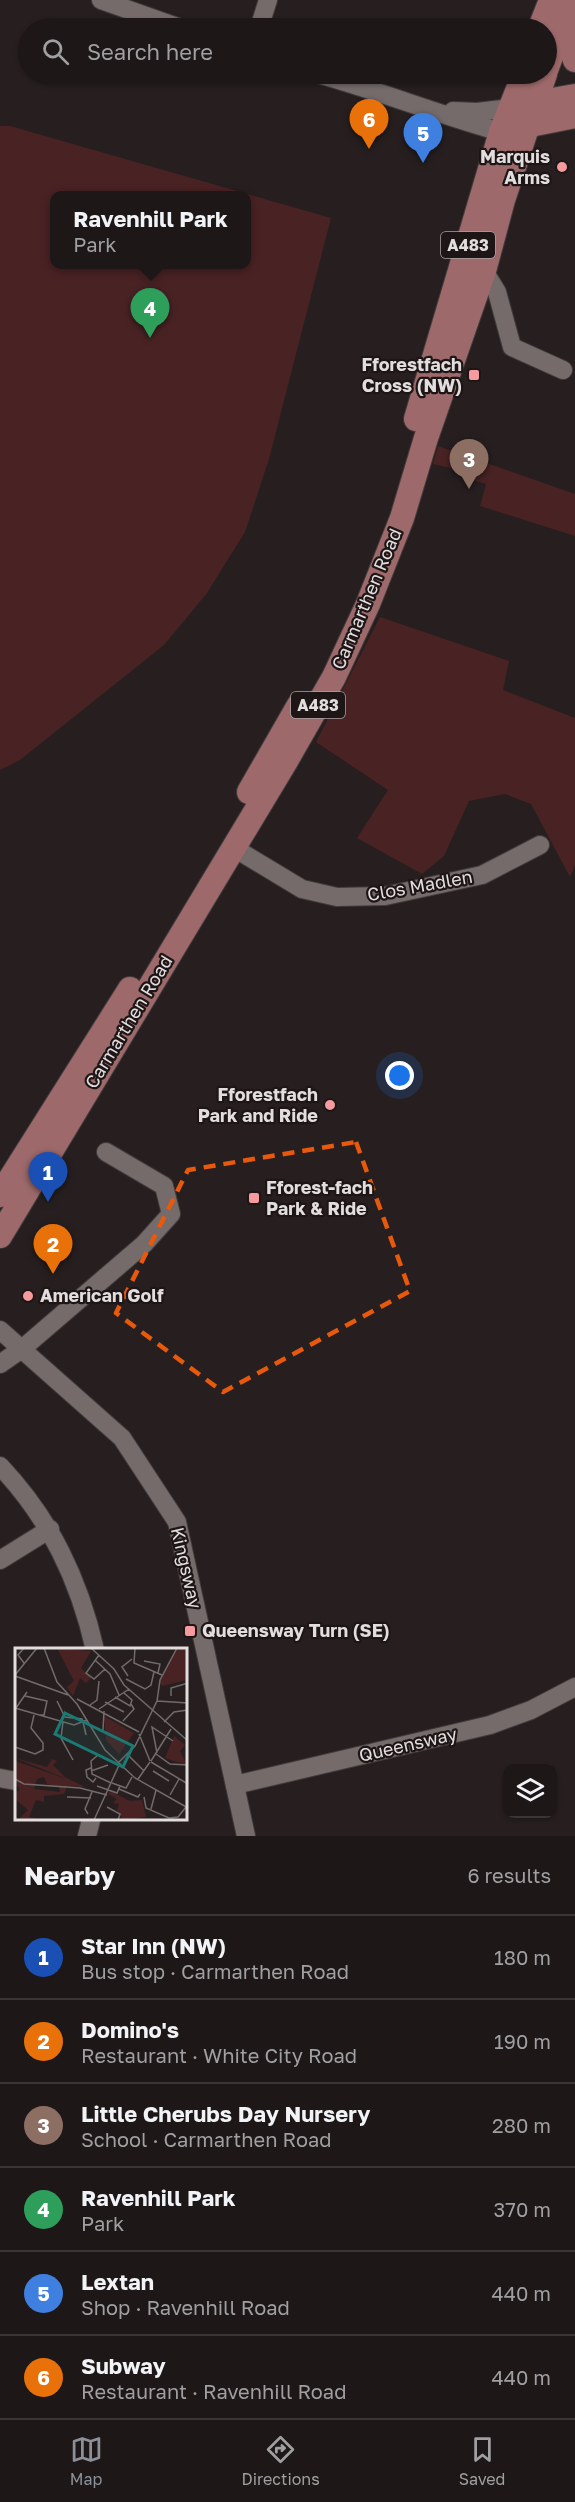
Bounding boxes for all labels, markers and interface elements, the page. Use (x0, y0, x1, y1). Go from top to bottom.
search box (18, 18, 557, 84)
icon: search (39, 35, 72, 68)
text: Search here (87, 38, 213, 65)
pin: 6 (350, 100, 388, 149)
pin: 5 (404, 114, 442, 163)
place label: Marquis Arms (480, 145, 550, 188)
marker: Marquis Arms (555, 160, 569, 174)
popup (50, 191, 251, 269)
text: Ravenhill Park (73, 205, 228, 232)
text: Park (73, 232, 117, 256)
road number: A483 (441, 232, 495, 258)
pin: 4 (130, 288, 170, 338)
place label: Fforestfach Cross (NW) (362, 353, 462, 396)
marker: Fforestfach Cross (NW) (467, 368, 481, 382)
pin: 3 (450, 440, 488, 489)
street label: Carmarthen Road (326, 525, 406, 673)
road number: A483 (291, 692, 345, 718)
street label: Clos Madlen (365, 865, 474, 905)
street label: Carmarthen Road (80, 951, 177, 1092)
your location (385, 1061, 414, 1090)
place label: Fforestfach Park and Ride (198, 1083, 318, 1126)
marker: Fforestfach Park and Ride (323, 1098, 337, 1112)
pin: 1 (28, 1152, 68, 1202)
place label: Fforest-fach Park & Ride (266, 1176, 373, 1219)
marker: Fforest-fach Park & Ride (247, 1191, 261, 1205)
pin: 2 (34, 1224, 72, 1274)
place label: American Golf (40, 1284, 164, 1306)
marker: American Golf (21, 1289, 35, 1303)
street label: Kingsway (167, 1525, 207, 1611)
place label: Queensway Turn (SE) (202, 1619, 390, 1641)
marker: Queensway Turn (SE) (183, 1624, 197, 1638)
inset map (15, 1648, 188, 1821)
street label: Queensway (357, 1722, 459, 1766)
map controls (503, 1764, 557, 1818)
button: layers (503, 1764, 557, 1818)
text: Nearby (24, 1860, 115, 1891)
text: 6 results (467, 1863, 551, 1887)
text: Star Inn (NW) (81, 1932, 226, 1959)
text: 1 (38, 1945, 49, 1969)
text: 180 m (494, 1945, 551, 1969)
text: Bus stop · Carmarthen Road (81, 1959, 349, 1983)
text: Domino's (81, 2016, 179, 2043)
text: 2 (37, 2029, 50, 2053)
text: 190 m (494, 2029, 551, 2053)
text: Restaurant · White City Road (81, 2043, 357, 2067)
text: Little Cherubs Day Nursery (81, 2100, 371, 2127)
text: 3 (37, 2113, 50, 2137)
text: 280 m (492, 2113, 551, 2137)
text: School · Carmarthen Road (81, 2127, 332, 2151)
text: Ravenhill Park (81, 2184, 236, 2211)
text: 4 (37, 2197, 50, 2221)
text: 370 m (494, 2197, 551, 2221)
text: Park (81, 2211, 124, 2235)
text: Lextan (81, 2268, 154, 2295)
text: 5 (37, 2281, 50, 2305)
text: 440 m (492, 2281, 551, 2305)
text: Shop · Ravenhill Road (81, 2295, 290, 2319)
text: Subway (81, 2352, 166, 2379)
text: 6 (37, 2365, 50, 2389)
text: 440 m (492, 2365, 551, 2389)
text: Restaurant · Ravenhill Road (81, 2379, 346, 2403)
tab: Map (70, 2433, 103, 2489)
tab: Directions (242, 2433, 320, 2489)
tab: Saved (459, 2433, 505, 2489)

